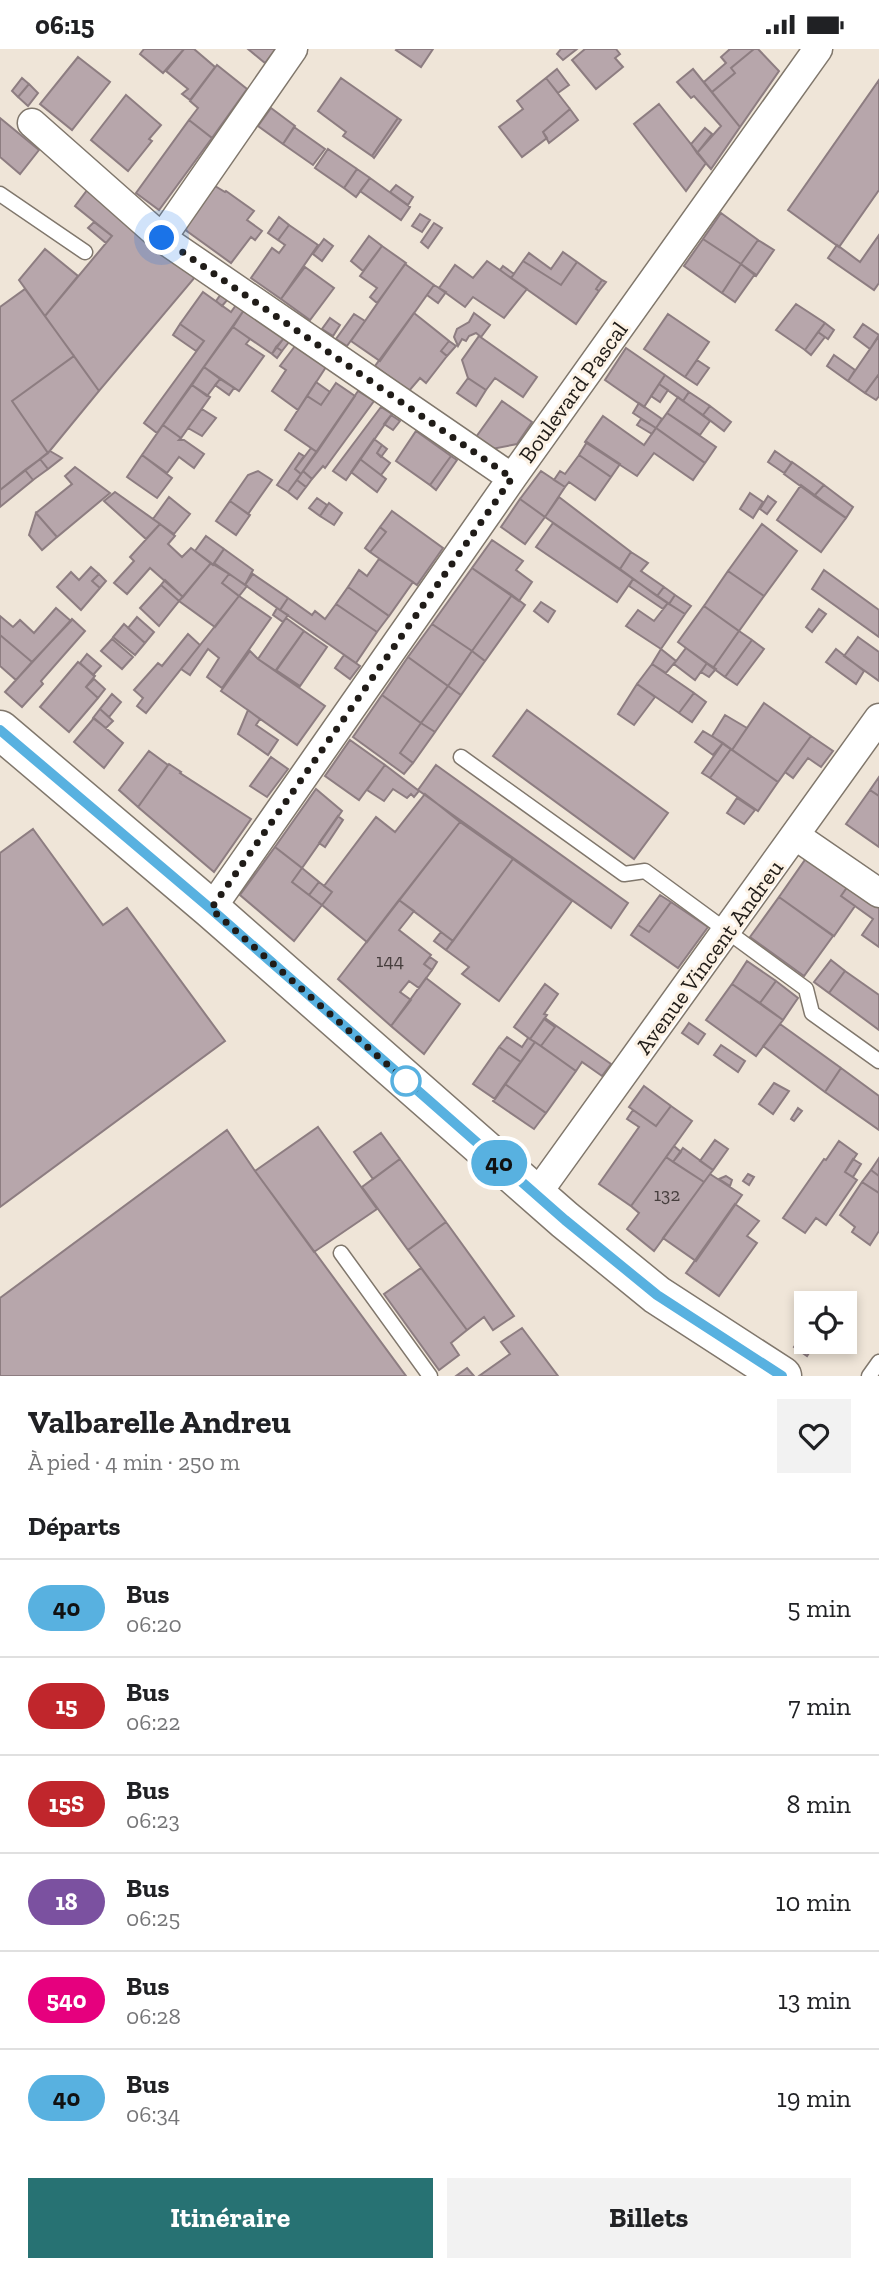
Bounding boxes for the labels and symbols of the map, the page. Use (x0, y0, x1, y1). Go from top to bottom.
your location (144, 220, 179, 255)
street label: Boulevard Pascal (512, 316, 634, 468)
street label: Avenue Vincent Andreu (629, 854, 789, 1060)
house number: 144 (376, 949, 404, 972)
unlabelled marker (391, 1066, 421, 1096)
line badge: 40 (468, 1140, 530, 1186)
house number: 132 (654, 1183, 680, 1206)

